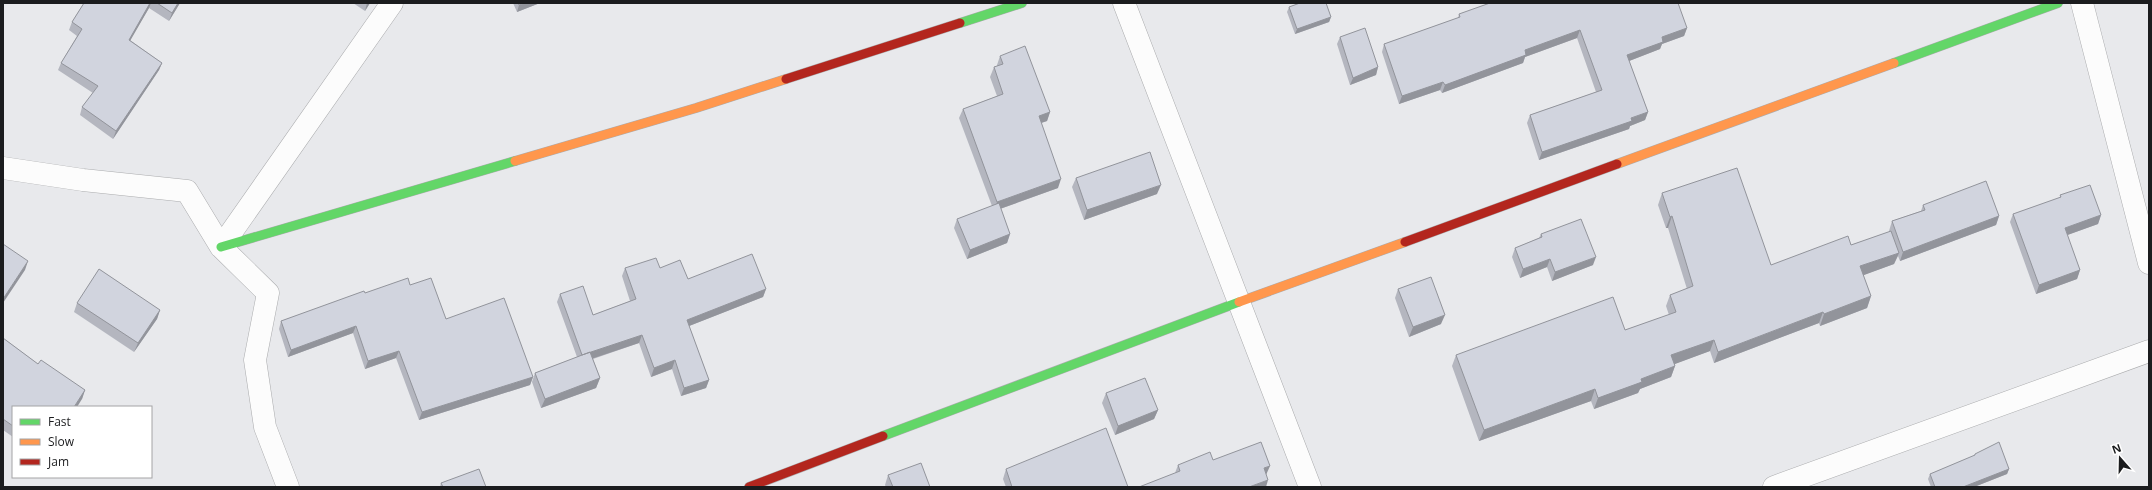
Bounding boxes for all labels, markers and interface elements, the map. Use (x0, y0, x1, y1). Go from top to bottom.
legend (12, 406, 152, 478)
text: Fast (48, 413, 71, 430)
text: Slow (48, 433, 75, 450)
north arrow (2100, 438, 2140, 478)
text: N (2110, 440, 2123, 457)
text: Jam (47, 453, 69, 470)

